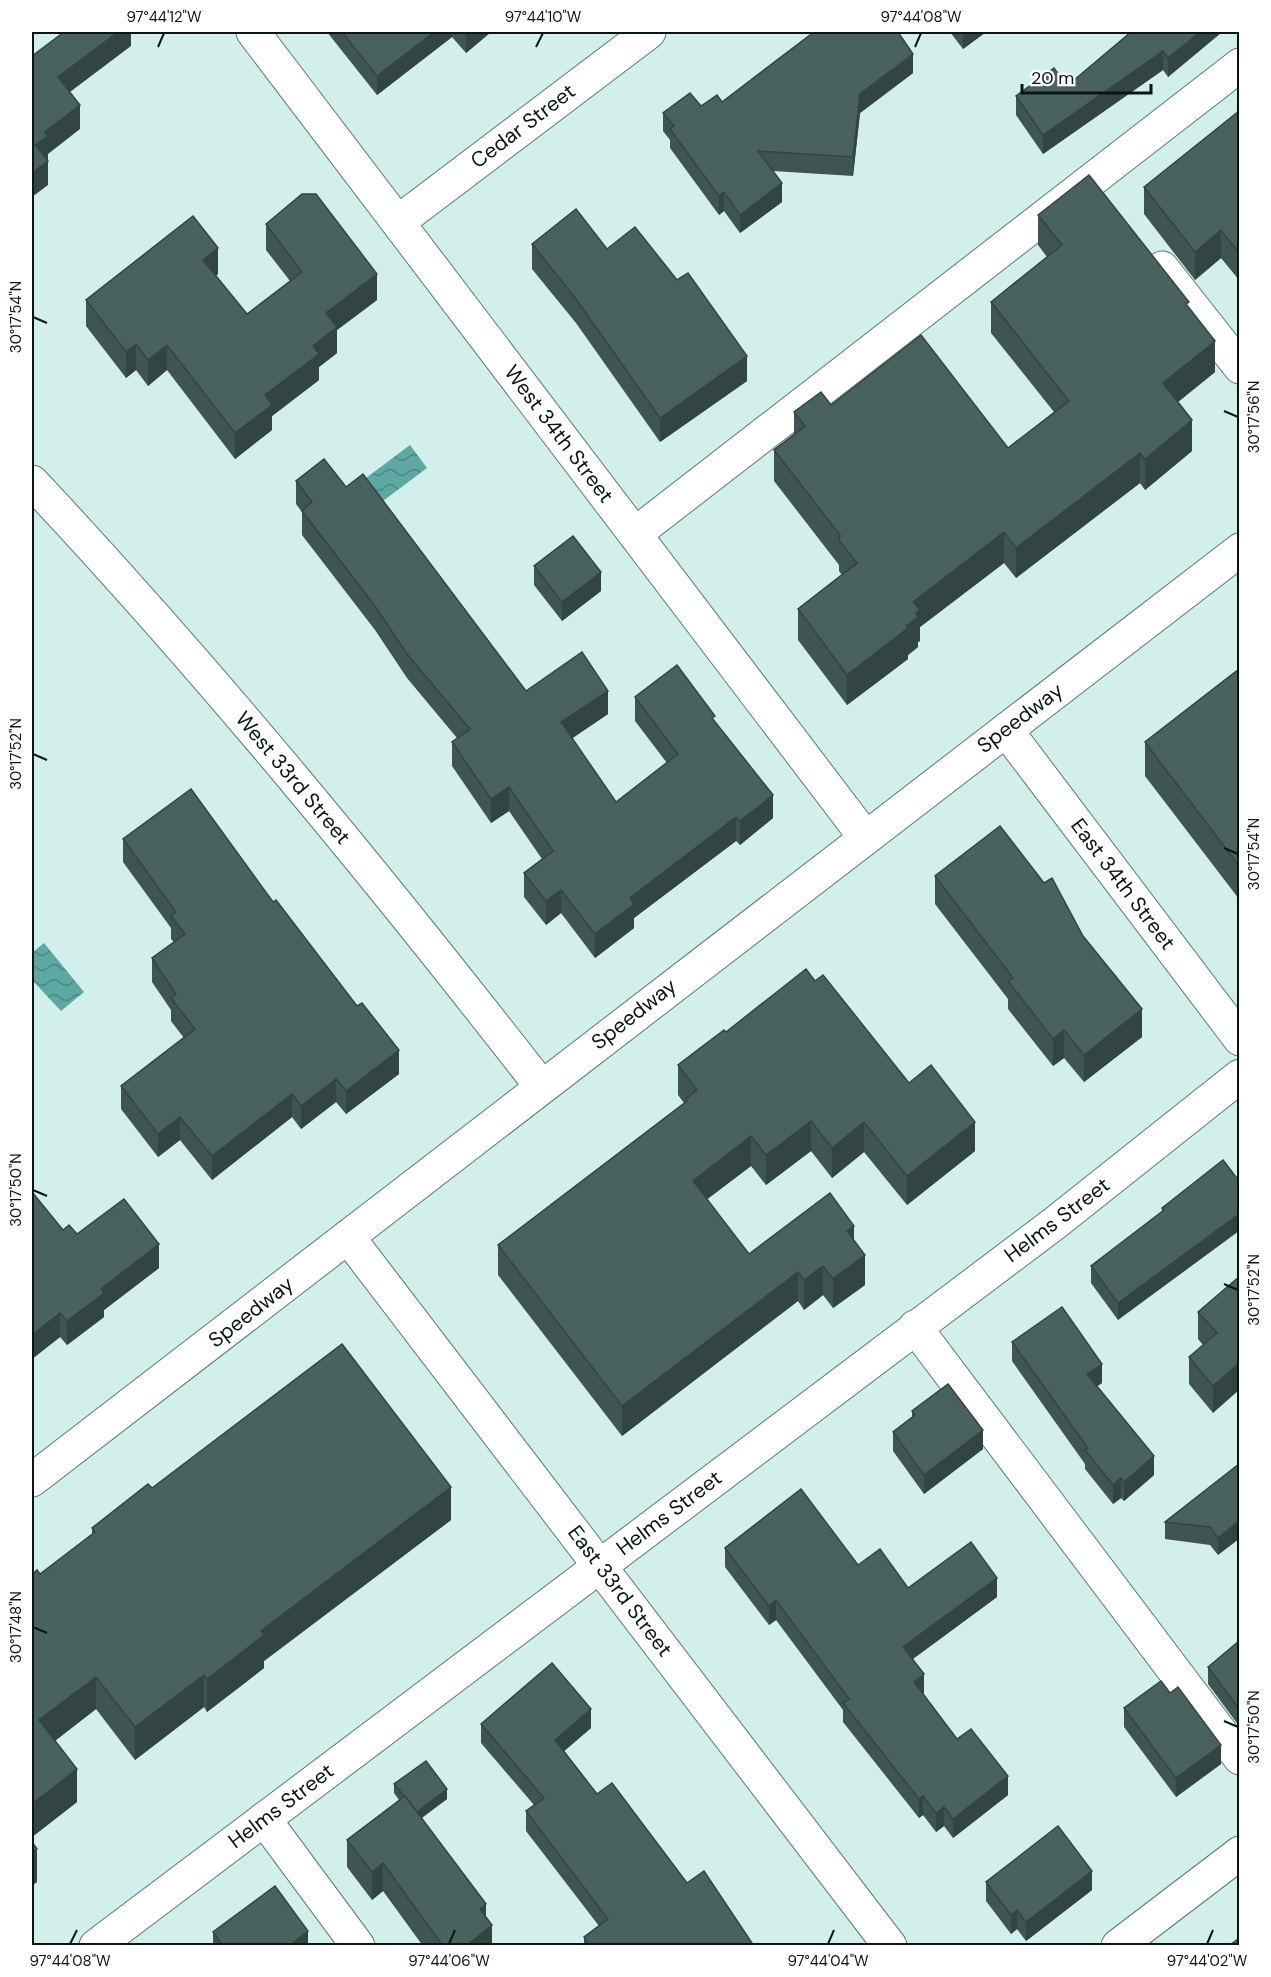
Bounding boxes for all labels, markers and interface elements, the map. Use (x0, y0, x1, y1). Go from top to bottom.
text: 97°44'12"W (127, 7, 202, 27)
text: 97°44'10"W (505, 7, 582, 27)
text: 97°44'08"W (880, 7, 962, 27)
scale bar (1022, 57, 1151, 95)
text: 20 m (1031, 66, 1074, 90)
street label: Cedar Street (465, 77, 581, 175)
text: 30°17'54"N (6, 281, 26, 353)
street label: West 34th Street (498, 359, 620, 509)
text: 30°17'56"N (1244, 381, 1264, 453)
street label: Speedway (971, 676, 1069, 760)
street label: West 33rd Street (229, 706, 357, 850)
text: 30°17'52"N (6, 718, 26, 790)
street label: East 34th Street (1064, 813, 1182, 955)
text: 30°17'54"N (1244, 818, 1264, 890)
street label: Speedway (586, 972, 683, 1056)
text: 30°17'50"N (6, 1153, 26, 1227)
street label: Helms Street (999, 1171, 1115, 1269)
text: 30°17'52"N (1244, 1254, 1264, 1326)
street label: Speedway (203, 1270, 300, 1354)
street label: Helms Street (611, 1464, 727, 1562)
street label: East 33rd Street (561, 1520, 679, 1662)
text: 30°17'48"N (6, 1591, 26, 1663)
text: 30°17'50"N (1244, 1690, 1264, 1764)
street label: Helms Street (223, 1757, 339, 1855)
text: 97°44'08"W (29, 1951, 111, 1971)
text: 97°44'06"W (408, 1951, 490, 1971)
text: 97°44'04"W (787, 1951, 869, 1971)
text: 97°44'02"W (1167, 1951, 1248, 1971)

